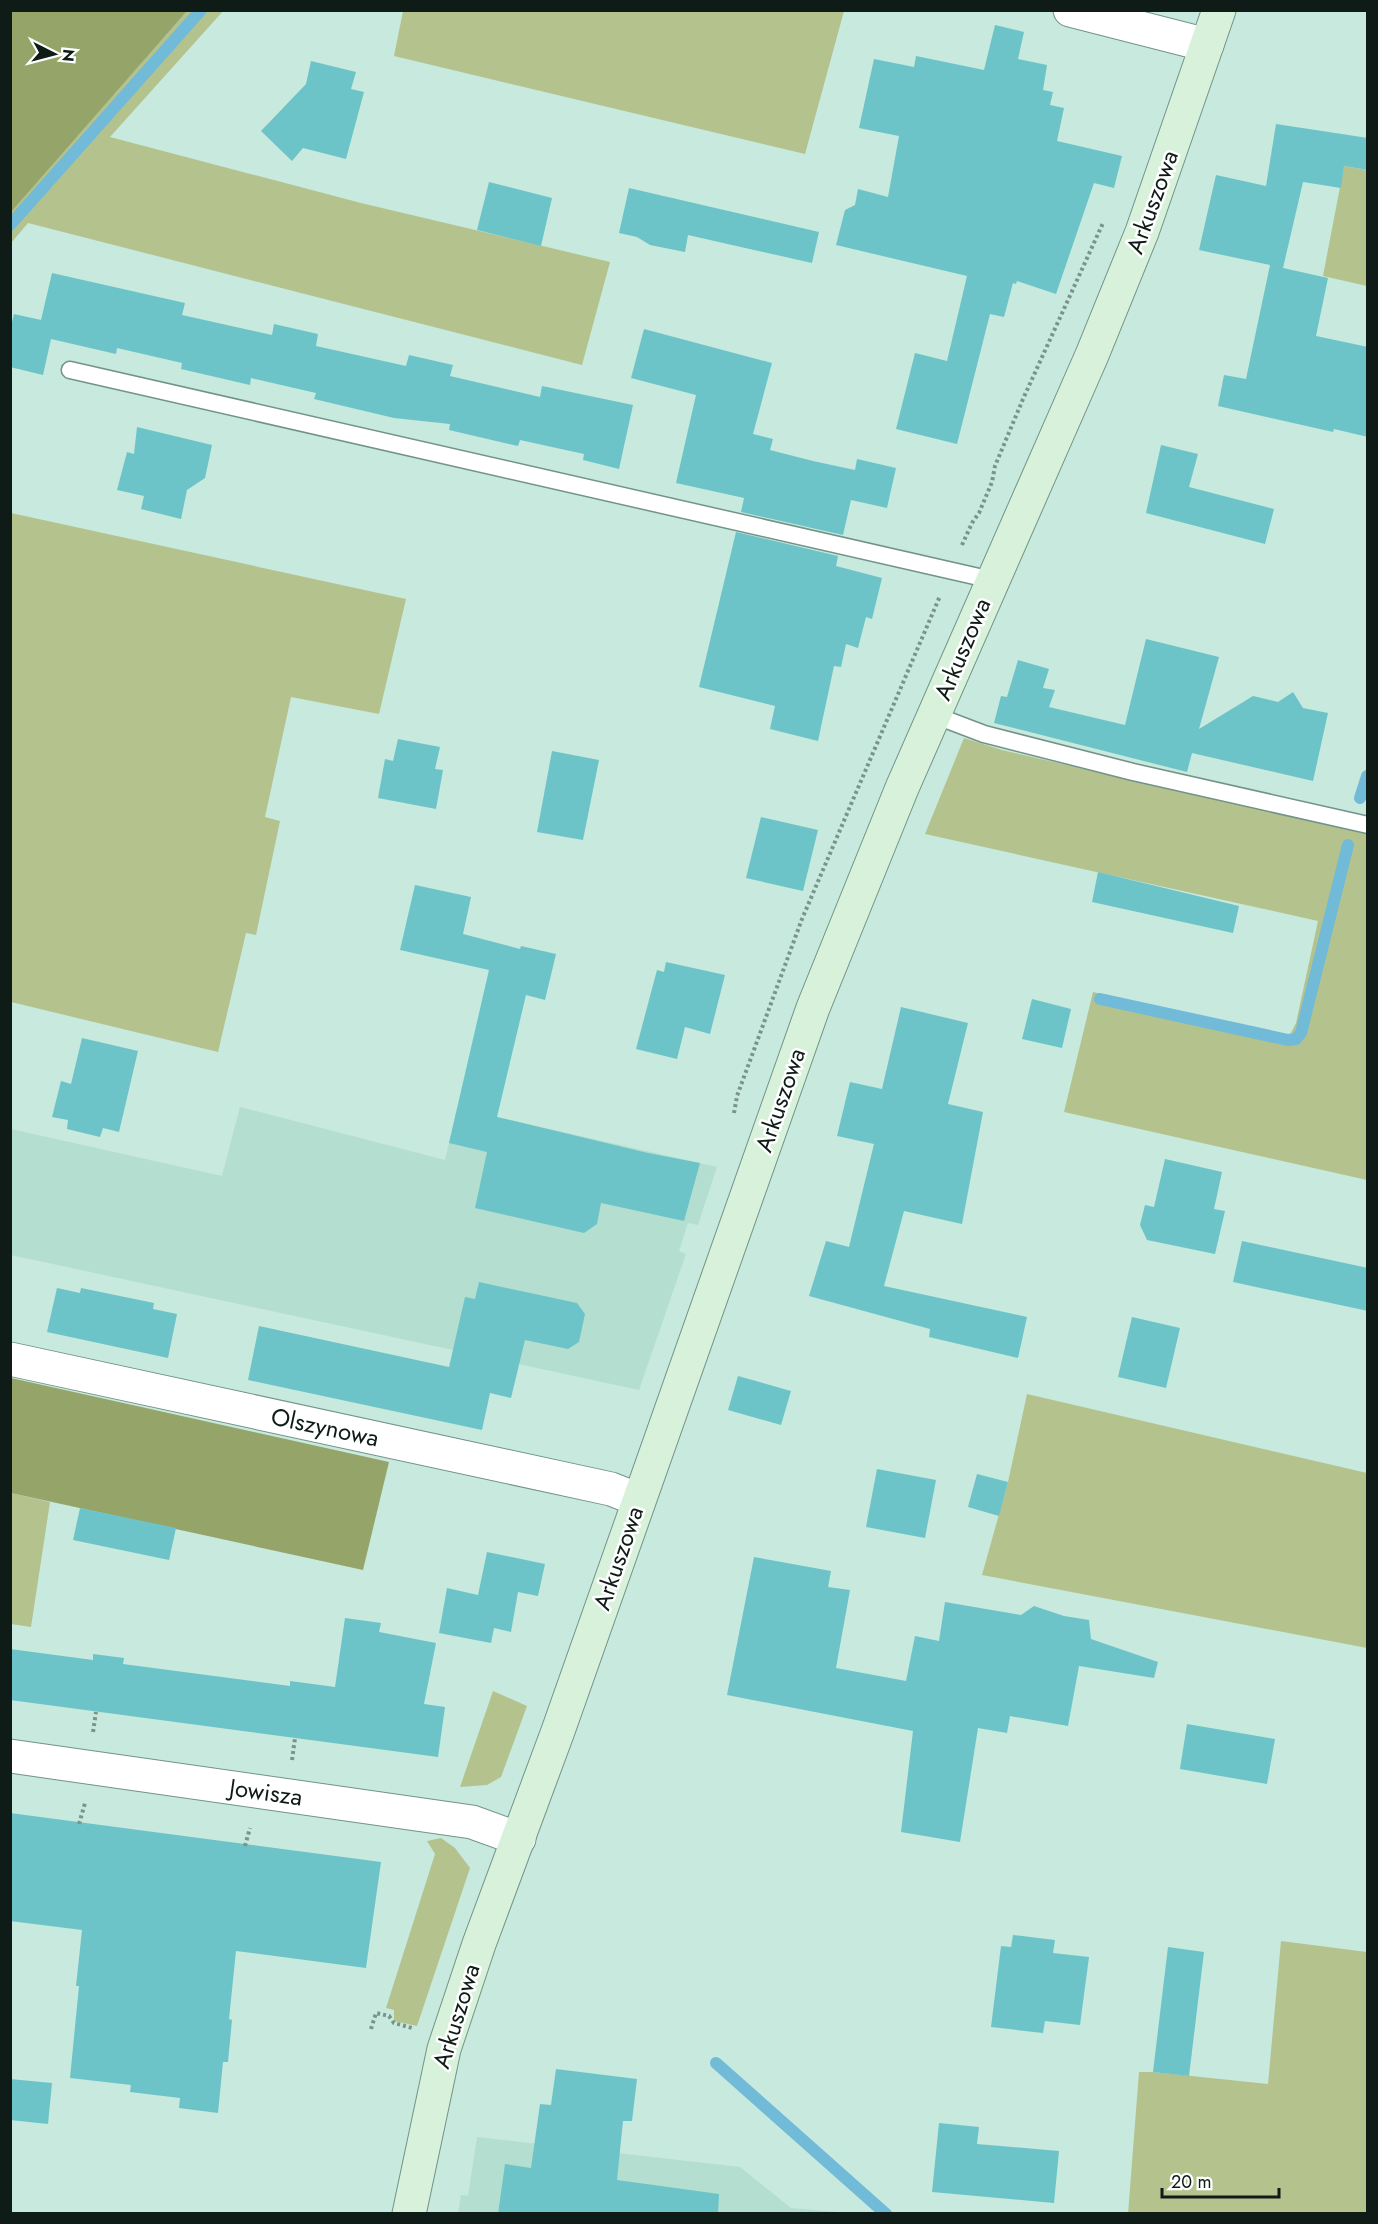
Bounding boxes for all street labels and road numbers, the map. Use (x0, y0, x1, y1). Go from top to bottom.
street label: Arkuszowa (1117, 145, 1187, 259)
street label: Arkuszowa (925, 592, 999, 706)
street label: Arkuszowa (746, 1043, 814, 1157)
street label: Olszynowa (268, 1399, 382, 1455)
street label: Arkuszowa (584, 1501, 652, 1615)
street label: Jowisza (224, 1769, 305, 1814)
street label: Arkuszowa (423, 1959, 489, 2073)

